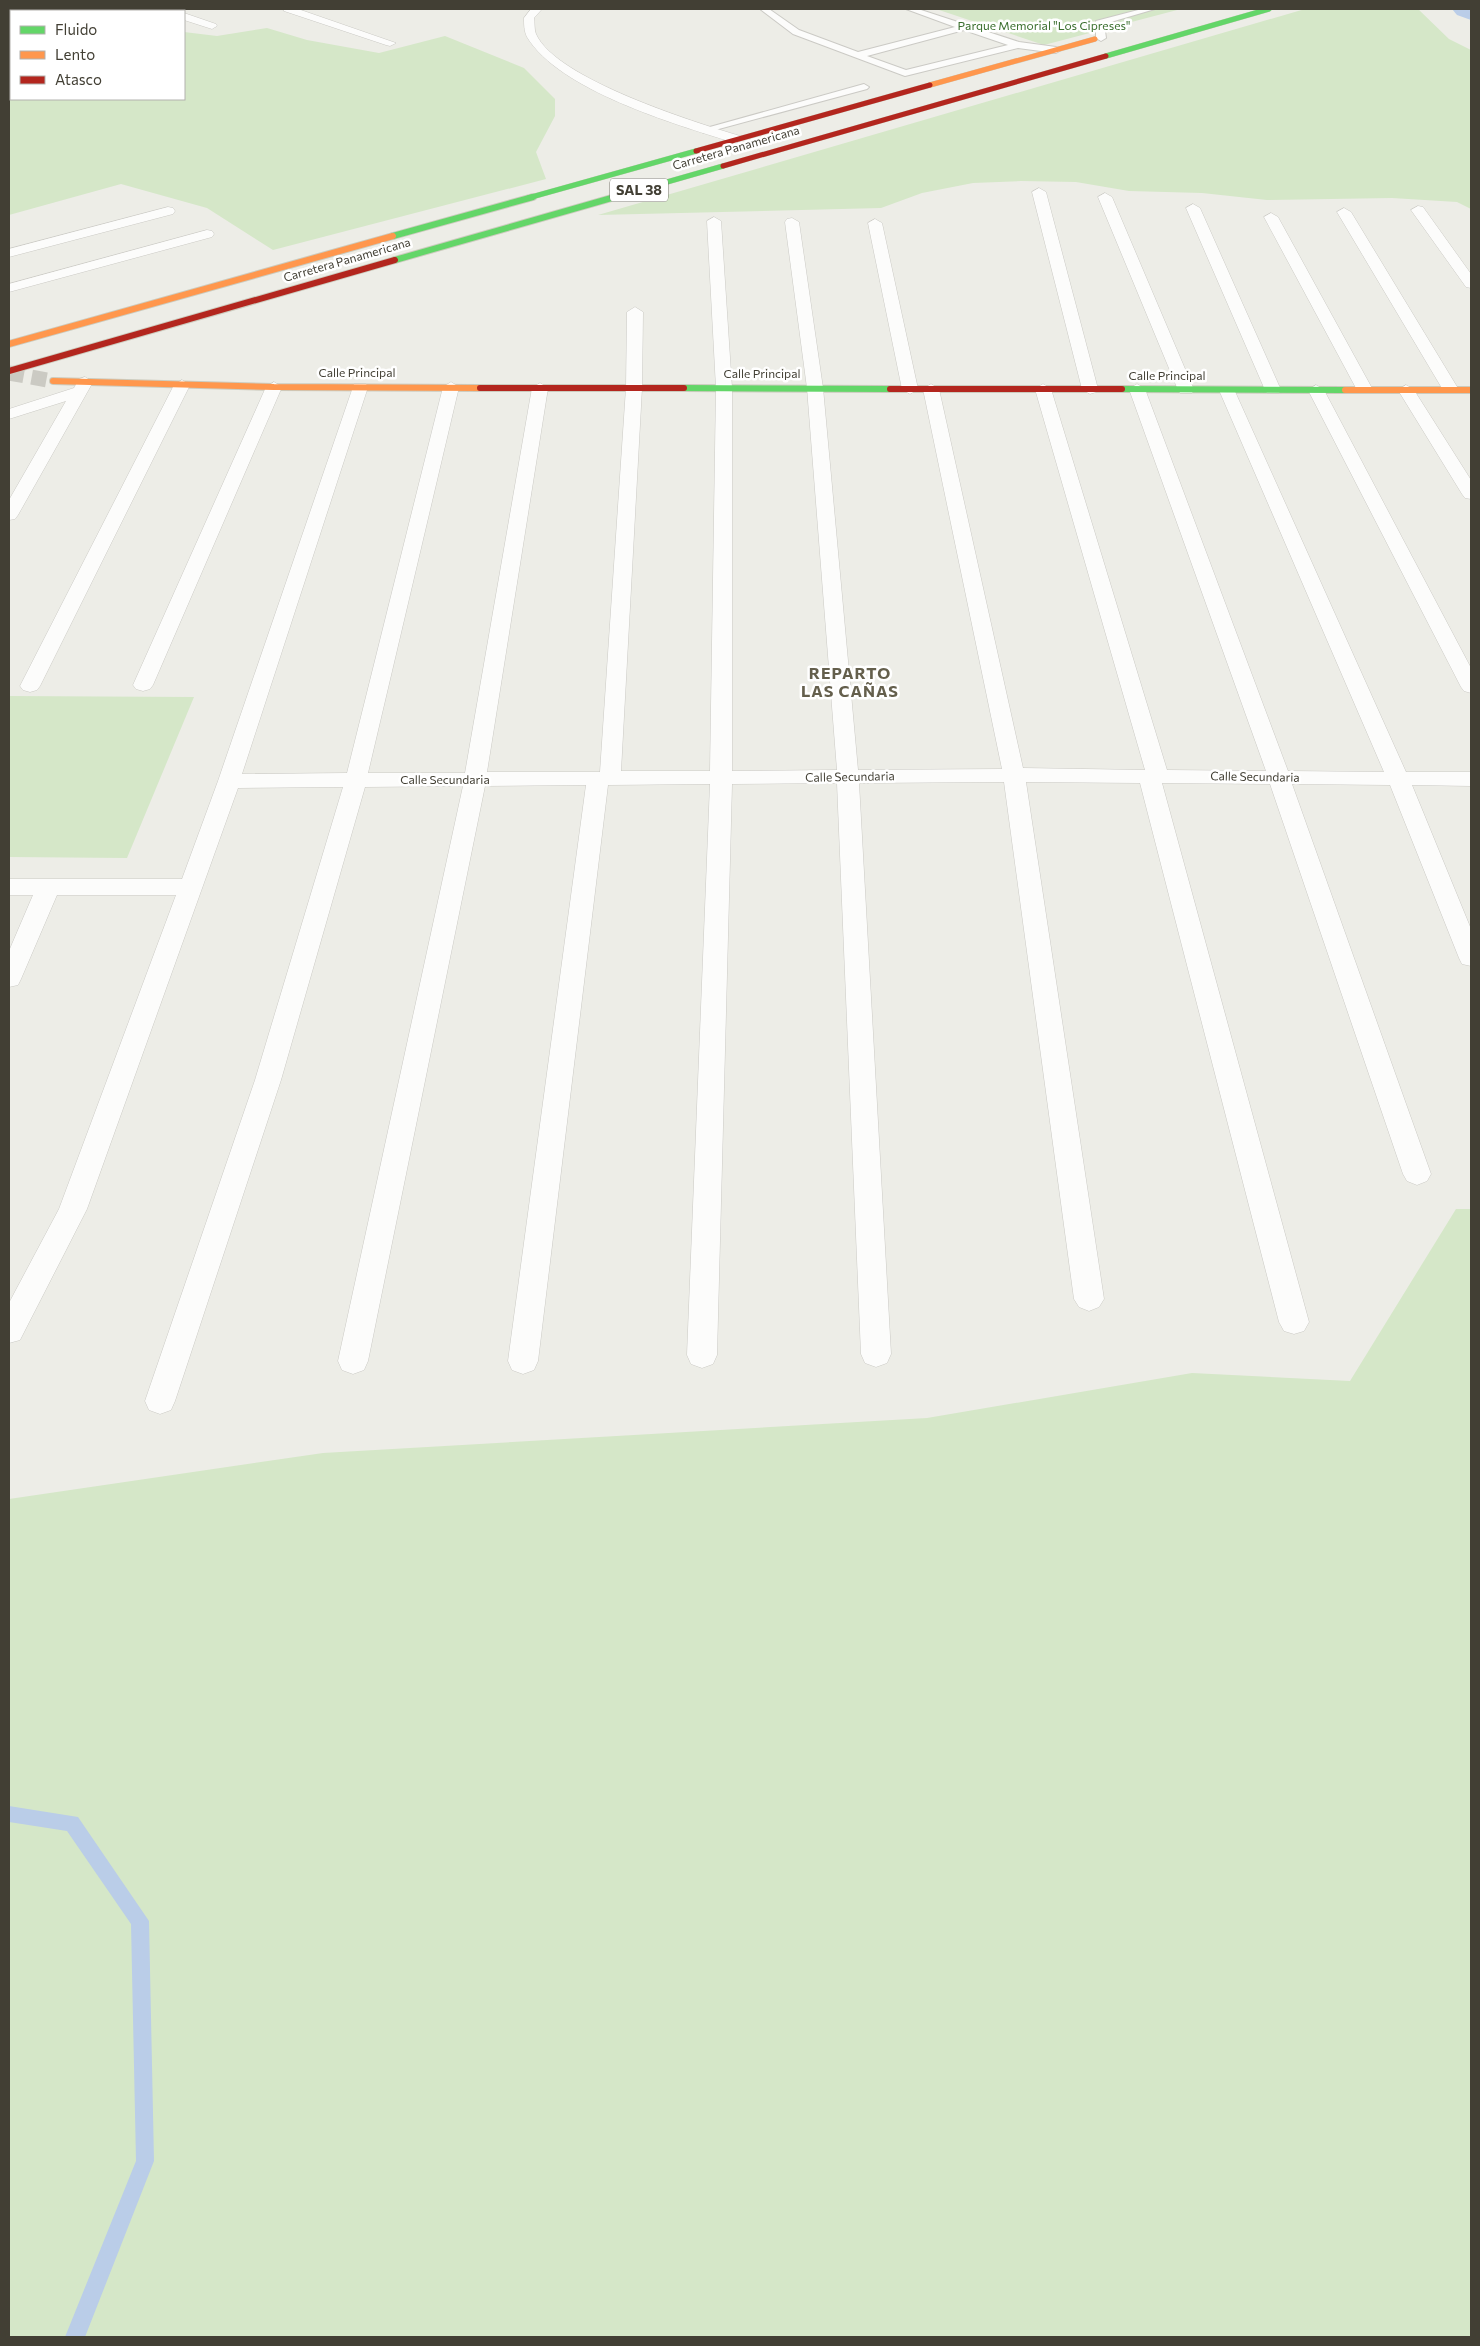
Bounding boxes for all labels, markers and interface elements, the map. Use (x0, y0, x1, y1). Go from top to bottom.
legend (10, 10, 185, 100)
park label: Parque Memorial "Los Cipreses" (958, 18, 1130, 32)
text: Fluido (55, 20, 97, 38)
text: Lento (55, 45, 95, 63)
text: Atasco (55, 70, 102, 88)
street label: Carretera Panamericana (671, 122, 801, 172)
road number: SAL 38 (610, 178, 668, 202)
street label: Carretera Panamericana (282, 234, 412, 284)
street label: Calle Principal (319, 365, 395, 379)
street label: Calle Principal (724, 366, 800, 380)
street label: Calle Principal (1129, 368, 1205, 382)
district label: REPARTO LAS CAÑAS (801, 663, 899, 700)
street label: Calle Secundaria (805, 768, 895, 784)
street label: Calle Secundaria (1210, 768, 1300, 784)
street label: Calle Secundaria (400, 772, 490, 786)

